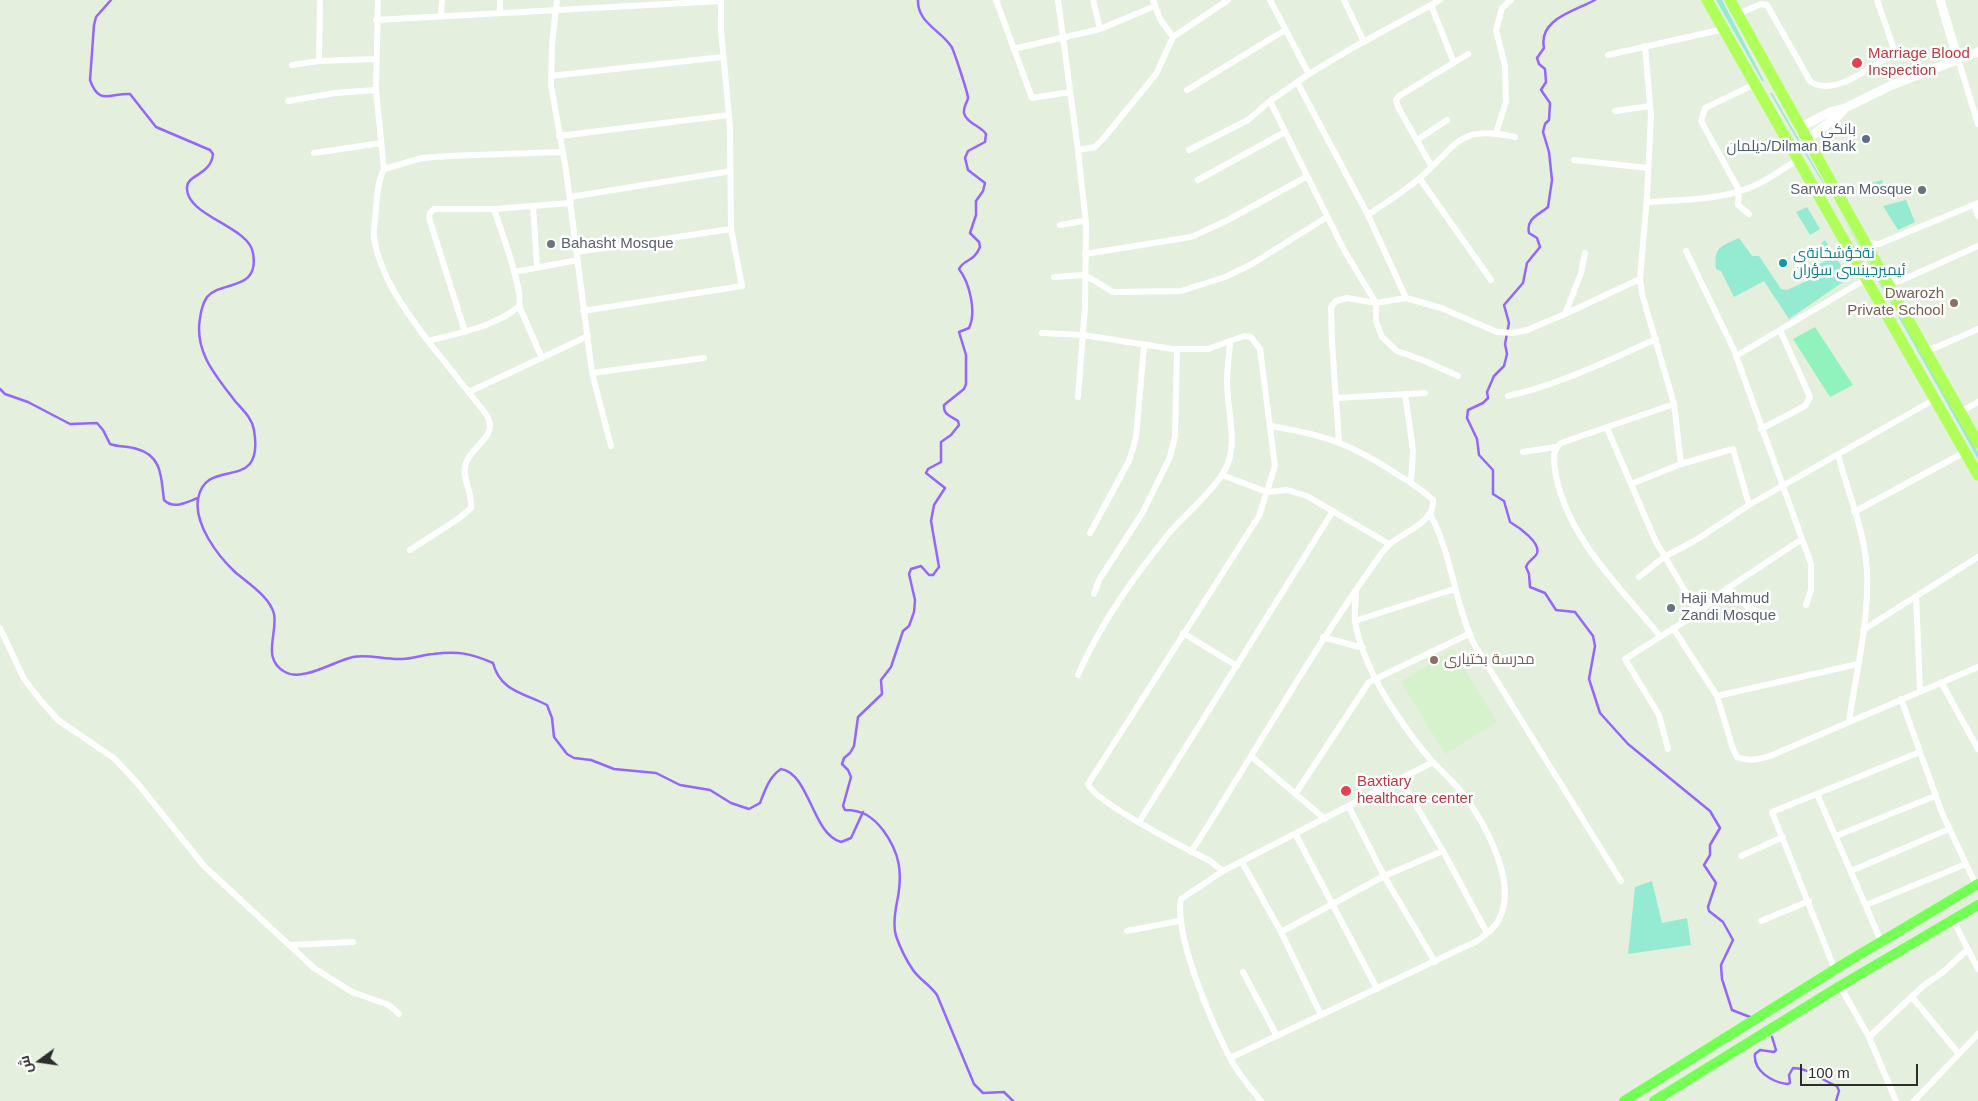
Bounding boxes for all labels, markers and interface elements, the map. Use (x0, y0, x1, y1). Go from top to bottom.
place label: Marriage Blood Inspection (1868, 45, 1970, 80)
marker: Marriage Blood Inspection (1850, 56, 1864, 70)
place label: بانکی دیلمان/Dilman Bank (1726, 121, 1856, 156)
marker: بانکی دیلمان/Dilman Bank (1860, 133, 1872, 145)
place label: Sarwaran Mosque (1790, 181, 1912, 199)
marker: Sarwaran Mosque (1916, 184, 1928, 196)
place label: Bahasht Mosque (561, 235, 674, 253)
marker: Bahasht Mosque (545, 238, 557, 250)
place label: نةخؤشخانةى ئیميرجينسى سؤران (1793, 245, 1906, 280)
marker: نةخؤشخانةى ئیميرجينسى سؤران (1777, 257, 1789, 269)
place label: Dwarozh Private School (1847, 285, 1944, 320)
marker: Dwarozh Private School (1948, 297, 1960, 309)
place label: Haji Mahmud Zandi Mosque (1681, 590, 1776, 625)
marker: Haji Mahmud Zandi Mosque (1665, 602, 1677, 614)
place label: مدرسة بختيارى (1444, 651, 1535, 669)
marker: مدرسة بختيارى (1428, 654, 1440, 666)
place label: Baxtiary healthcare center (1357, 773, 1473, 808)
marker: Baxtiary healthcare center (1339, 784, 1353, 798)
north arrow (15, 1036, 65, 1086)
text: ش (16, 1054, 35, 1075)
scale bar (1803, 1054, 1920, 1086)
text: 100 m (1808, 1064, 1850, 1081)

